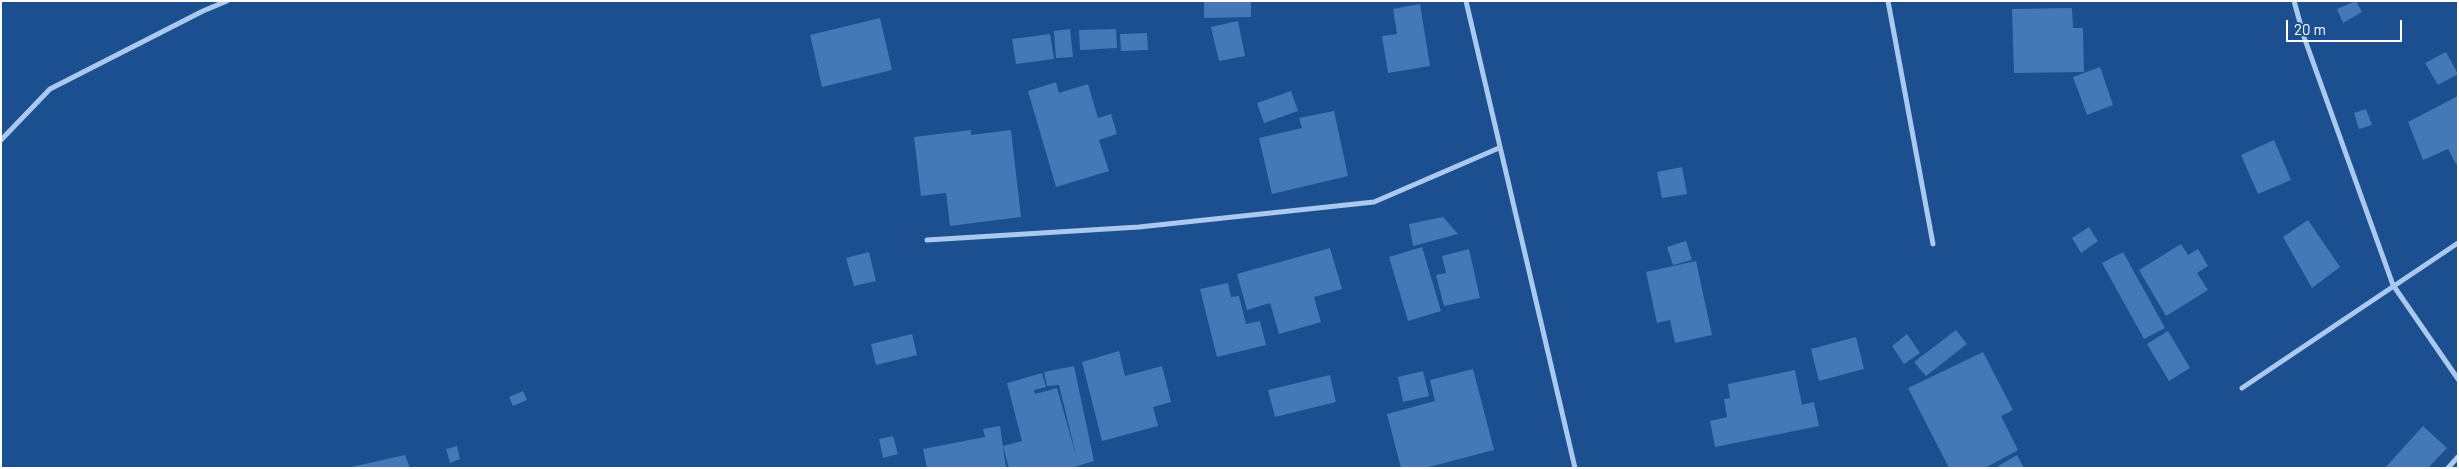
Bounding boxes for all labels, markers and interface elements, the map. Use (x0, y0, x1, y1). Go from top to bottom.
scale bar (2289, 10, 2405, 42)
text: 20 m (2294, 20, 2326, 38)

